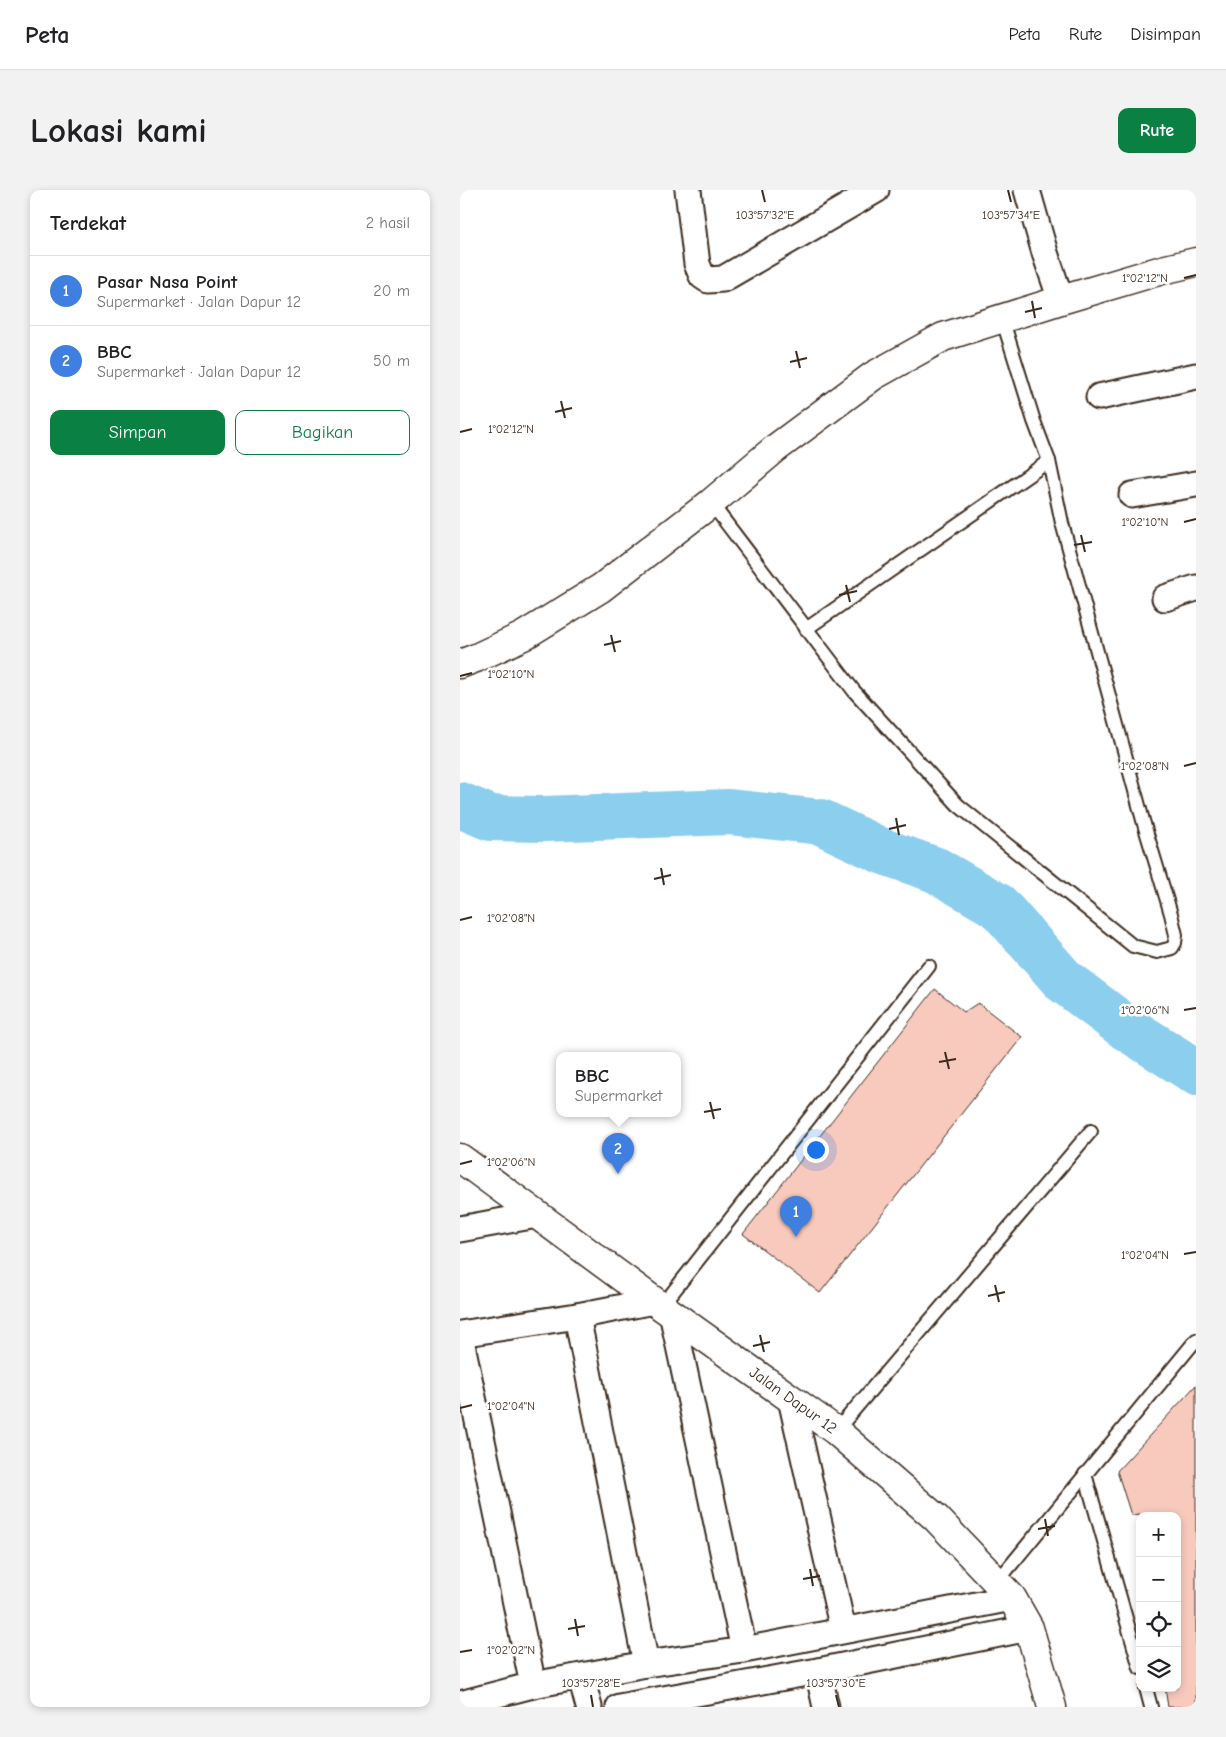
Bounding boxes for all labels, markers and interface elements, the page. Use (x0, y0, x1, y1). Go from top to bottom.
text: Peta (25, 21, 70, 49)
text: Peta (1008, 24, 1041, 45)
text: Rute (1069, 24, 1102, 45)
text: Disimpan (1130, 24, 1201, 45)
button: Rute (1118, 108, 1196, 153)
text: Lokasi kami (30, 110, 207, 151)
text: 103°57'32"E (736, 208, 794, 222)
text: 103°57'34"E (982, 208, 1040, 222)
text: Terdekat (50, 211, 126, 235)
text: 2 hasil (366, 214, 410, 232)
text: Pasar Nasa Point (97, 271, 237, 293)
text: 1°02'12"N (1122, 271, 1168, 285)
text: 1 (63, 282, 69, 300)
text: 20 m (373, 282, 410, 300)
text: Supermarket · Jalan Dapur 12 (97, 293, 301, 311)
text: BBC (97, 341, 132, 363)
text: 2 (62, 352, 70, 370)
text: 50 m (373, 352, 410, 370)
text: Supermarket · Jalan Dapur 12 (97, 363, 301, 381)
button: Simpan (50, 410, 225, 455)
button: Bagikan (235, 410, 410, 455)
text: 1°02'12"N (488, 422, 534, 436)
text: 1°02'10"N (1122, 515, 1168, 529)
text: 1°02'10"N (488, 667, 534, 681)
text: 1°02'08"N (1121, 759, 1169, 773)
text: 1°02'08"N (487, 911, 535, 925)
text: 1°02'06"N (1121, 1003, 1169, 1017)
popup (556, 1052, 681, 1117)
text: BBC (575, 1065, 609, 1087)
text: Supermarket (575, 1087, 662, 1105)
pin: 2 (602, 1133, 634, 1174)
your location (803, 1137, 829, 1163)
text: 1°02'06"N (487, 1155, 535, 1169)
pin: 1 (780, 1196, 812, 1237)
text: 1°02'04"N (1121, 1248, 1169, 1262)
street label: Jalan Dapur 12 (746, 1363, 840, 1438)
text: 1°02'04"N (487, 1399, 535, 1413)
map controls (1136, 1512, 1181, 1692)
button: + (1136, 1512, 1181, 1557)
button: − (1136, 1557, 1181, 1602)
button: locate (1136, 1602, 1181, 1647)
text: 1°02'02"N (487, 1643, 535, 1657)
button: layers (1136, 1647, 1181, 1692)
text: 103°57'28"E (562, 1676, 620, 1690)
text: 103°57'30"E (806, 1676, 866, 1690)

